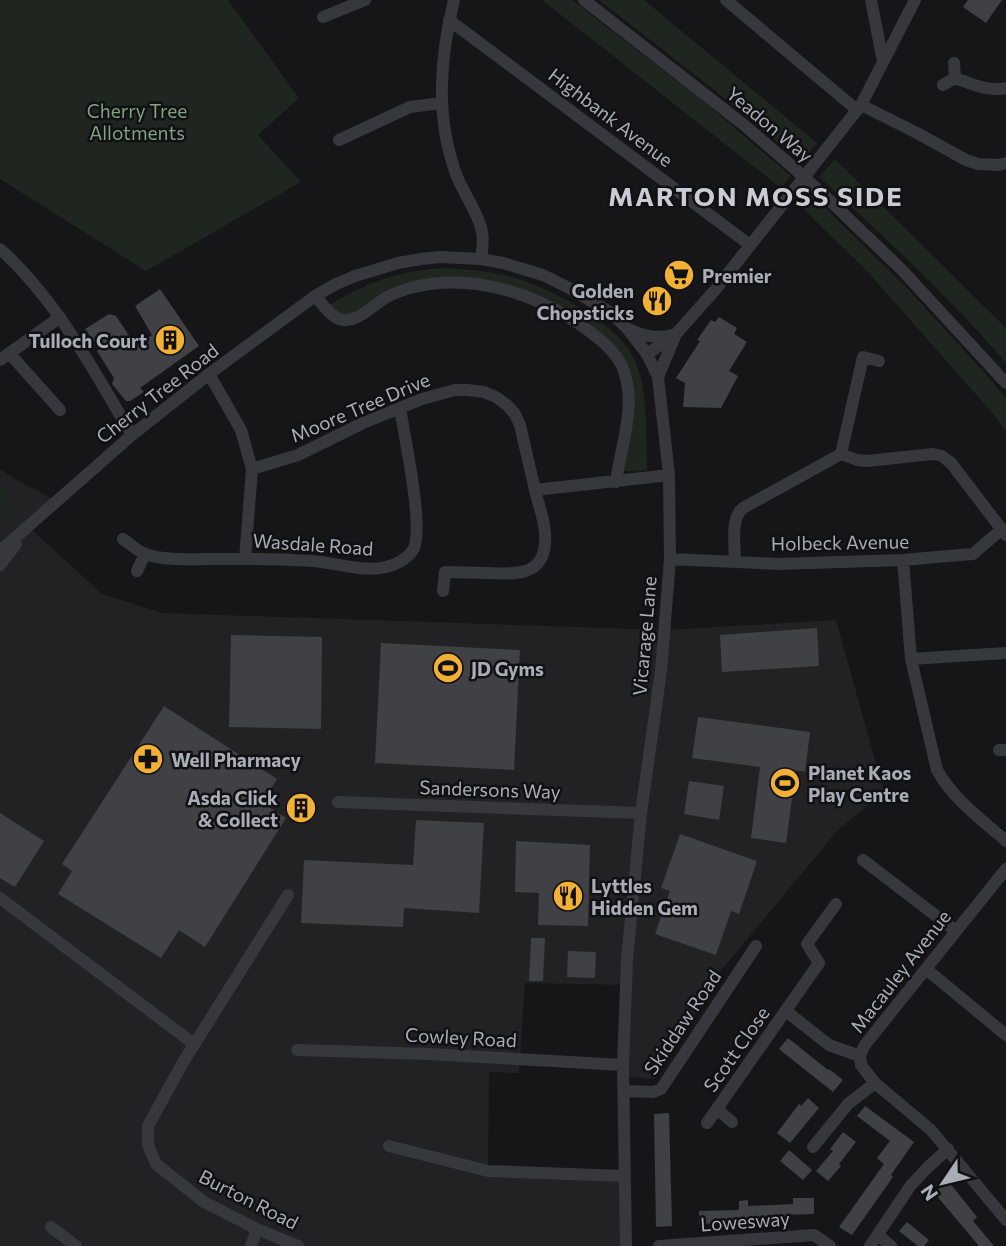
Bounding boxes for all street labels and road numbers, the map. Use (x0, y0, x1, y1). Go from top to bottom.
street label: Highbank Avenue (544, 63, 678, 171)
street label: Yeadon Way (722, 81, 818, 167)
street label: Cherry Tree Road (91, 338, 223, 448)
street label: Moore Tree Drive (287, 367, 433, 447)
street label: Wasdale Road (252, 528, 374, 560)
street label: Holbeck Avenue (771, 529, 909, 555)
street label: Vicarage Lane (627, 575, 661, 697)
street label: Sandersons Way (419, 775, 561, 803)
street label: Macauley Avenue (845, 905, 955, 1037)
street label: Skiddaw Road (639, 965, 725, 1079)
street label: Scott Close (698, 1002, 774, 1096)
street label: Cowley Road (405, 1023, 517, 1051)
street label: Burton Road (195, 1164, 303, 1234)
street label: Lowesway (699, 1206, 791, 1236)

